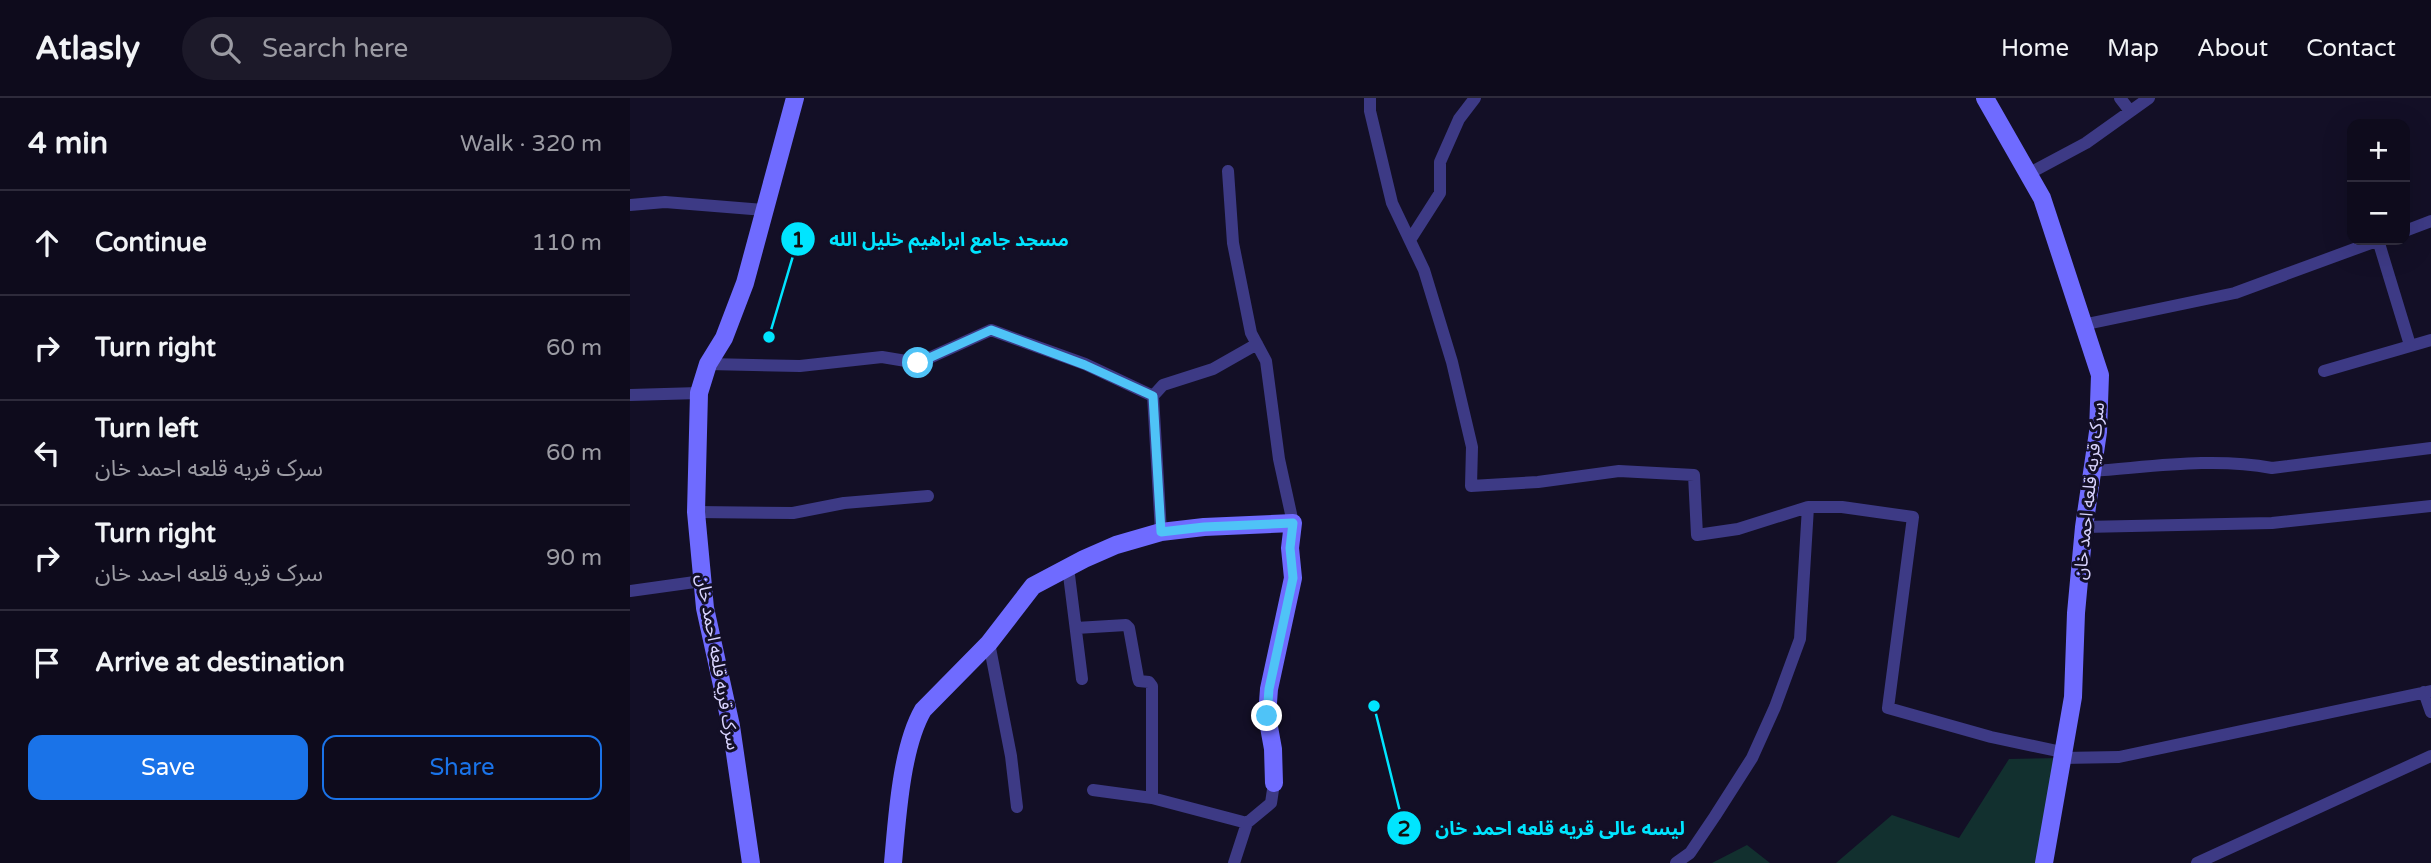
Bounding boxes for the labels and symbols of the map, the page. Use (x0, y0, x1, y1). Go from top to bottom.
callout: مسجد جامع ابراهیم خلیل الله (781, 219, 1083, 259)
text: 1 (791, 228, 805, 253)
text: مسجد جامع ابراهیم خلیل الله (829, 229, 1069, 254)
route start (902, 347, 933, 378)
street label: سرک قریه قلعه احمد خان (2069, 401, 2109, 581)
street label: سرک قریه قلعه احمد خان (692, 572, 744, 752)
route end (1251, 700, 1282, 731)
callout: لیسه عالی قریه قلعه احمد خان (1387, 808, 1699, 848)
text: 2 (1397, 817, 1411, 842)
text: لیسه عالی قریه قلعه احمد خان (1435, 818, 1685, 840)

